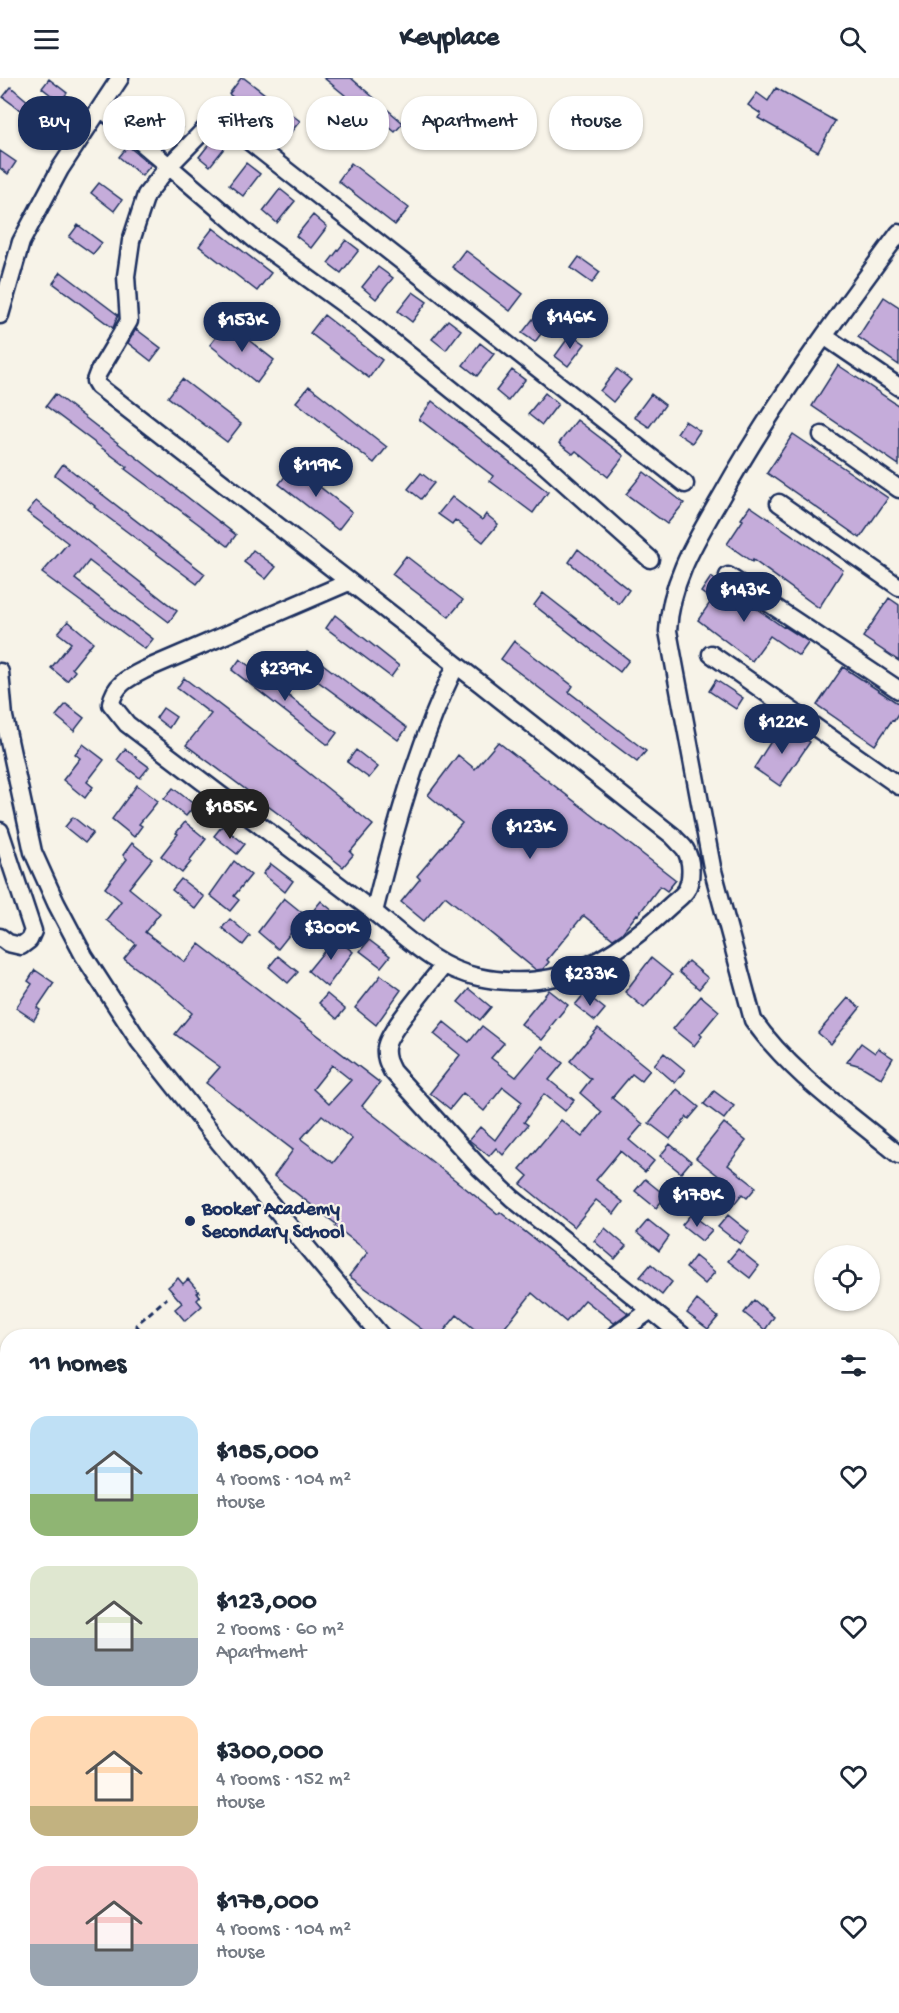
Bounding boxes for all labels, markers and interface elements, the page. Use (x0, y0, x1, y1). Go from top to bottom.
icon: menu (30, 23, 63, 56)
text: Keyplace (400, 23, 499, 55)
icon: search (836, 23, 869, 56)
chip: Buy (18, 96, 91, 150)
chip: Rent (103, 96, 185, 150)
chip: Filters (197, 96, 294, 150)
chip: New (306, 96, 389, 150)
chip: Apartment (401, 96, 537, 150)
chip: House (549, 96, 643, 150)
pin: $146K (528, 299, 612, 350)
pin: $153K (200, 302, 284, 353)
text: $146K (546, 307, 594, 330)
text: $153K (218, 310, 266, 333)
pin: $119K (274, 447, 358, 498)
text: $119K (293, 455, 339, 478)
pin: $143K (702, 572, 786, 623)
text: $143K (720, 580, 768, 603)
pin: $239K (243, 651, 327, 702)
text: $239K (260, 659, 310, 682)
pin: $122K (740, 704, 824, 755)
text: $122K (758, 712, 806, 735)
pin: $185K (188, 789, 272, 840)
text: $185K (205, 797, 255, 820)
pin: $123K (488, 809, 572, 860)
text: $123K (506, 817, 554, 840)
pin: $300K (289, 910, 373, 961)
text: $300K (304, 918, 358, 941)
pin: $233K (548, 956, 632, 1007)
text: $233K (565, 964, 615, 987)
pin: $178K (655, 1177, 739, 1228)
text: $178K (672, 1185, 722, 1208)
place label: Booker Academy Secondary School (201, 1199, 345, 1245)
marker: Booker Academy Secondary School (183, 1214, 197, 1228)
map controls (814, 1245, 880, 1311)
button: locate (814, 1245, 880, 1311)
icon: filters (837, 1349, 870, 1382)
text: 11 homes (30, 1350, 126, 1381)
text: $185,000 (216, 1438, 319, 1469)
icon: home (78, 1440, 150, 1512)
icon: heart (837, 1460, 870, 1493)
text: 4 rooms · 104 m² (216, 1469, 351, 1492)
text: House (216, 1492, 265, 1515)
text: $123,000 (216, 1588, 317, 1619)
icon: home (78, 1590, 150, 1662)
icon: heart (837, 1610, 870, 1643)
text: 2 rooms · 60 m² (216, 1619, 344, 1642)
text: Apartment (216, 1642, 306, 1665)
text: $300,000 (216, 1738, 323, 1769)
icon: home (78, 1740, 150, 1812)
icon: heart (837, 1760, 870, 1793)
text: 4 rooms · 152 m² (216, 1769, 351, 1792)
text: House (216, 1792, 265, 1815)
text: $178,000 (216, 1888, 318, 1919)
icon: home (78, 1890, 150, 1962)
icon: heart (837, 1910, 870, 1943)
text: 4 rooms · 104 m² (216, 1919, 351, 1942)
text: House (216, 1942, 265, 1965)

